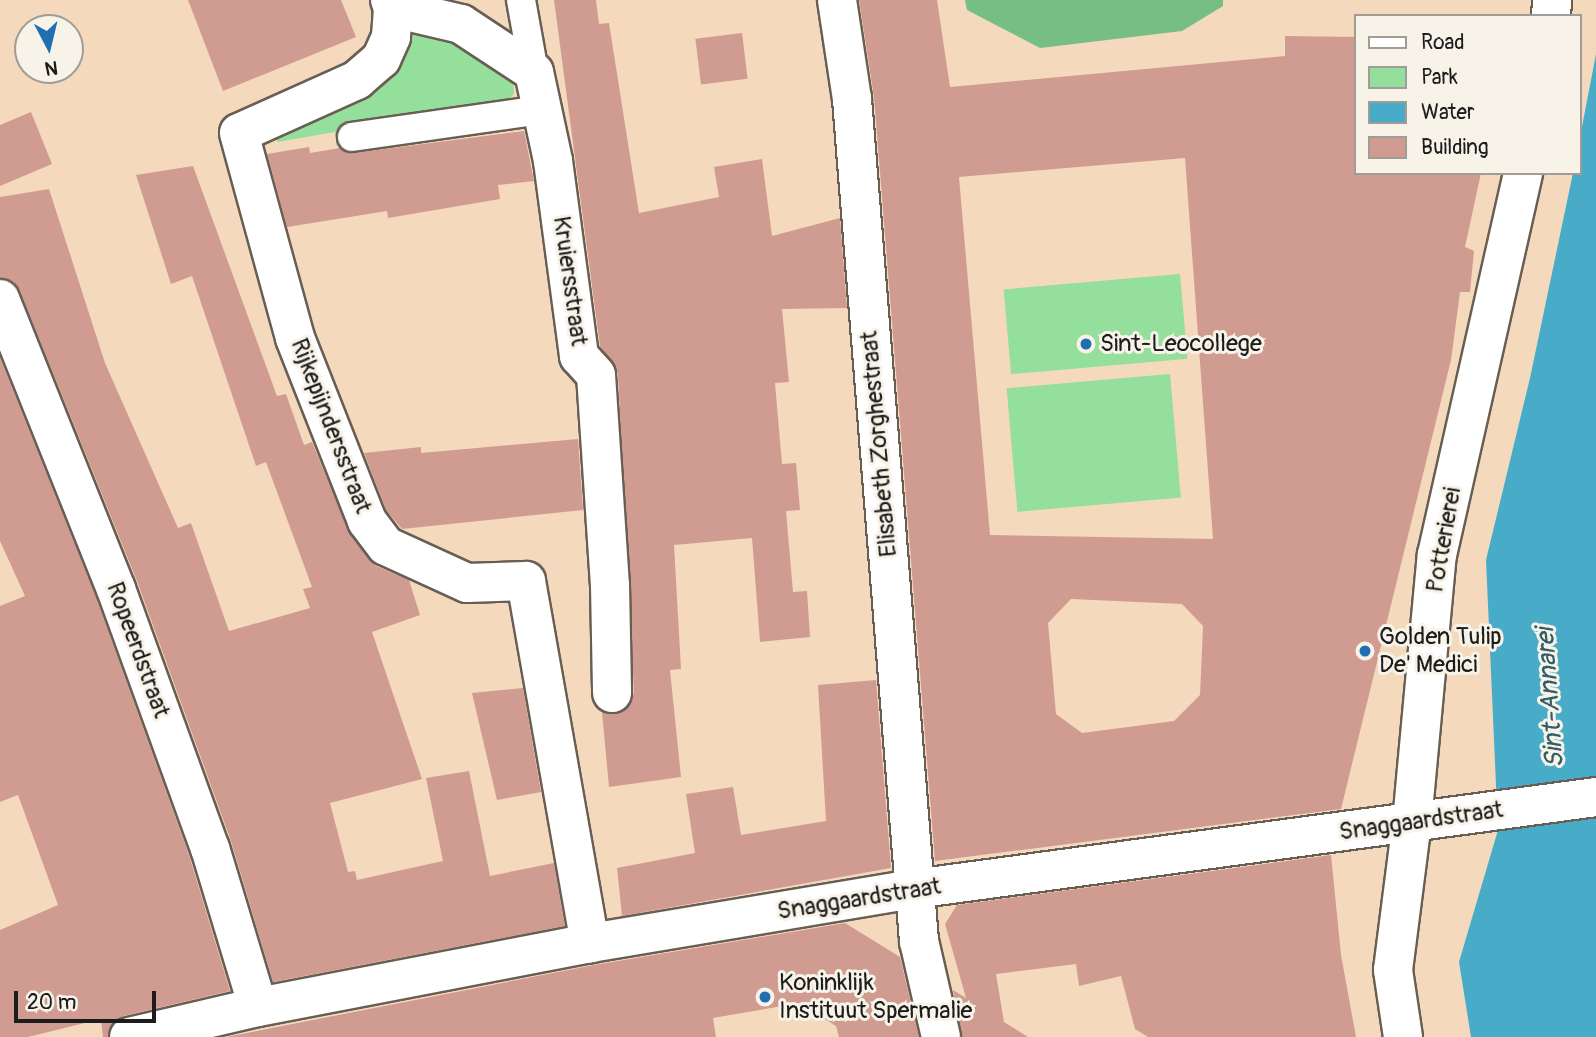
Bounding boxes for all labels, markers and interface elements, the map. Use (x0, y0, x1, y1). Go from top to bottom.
north arrow (14, 14, 84, 84)
legend (1354, 14, 1582, 175)
text: Road (1421, 29, 1465, 56)
text: N (43, 55, 59, 81)
text: Park (1421, 64, 1458, 91)
text: Water (1421, 99, 1474, 126)
text: Building (1421, 134, 1488, 161)
street label: Kruiersstraat (547, 214, 593, 348)
street label: Elisabeth Zorghestraat (855, 330, 903, 558)
place label: Sint-Leocollege (1100, 330, 1262, 358)
street label: Rijkepijndersstraat (284, 334, 378, 518)
marker: Sint-Leocollege (1078, 336, 1094, 352)
street label: Potterierei (1421, 485, 1467, 595)
street label: Ropeerdstraat (100, 578, 176, 722)
place label: Golden Tulip De' Medici (1379, 623, 1502, 679)
water label: Sint-Annarei (1531, 627, 1571, 769)
marker: Golden Tulip De' Medici (1357, 643, 1373, 659)
street label: Snaggaardstraat (1337, 795, 1505, 847)
street label: Snaggaardstraat (775, 872, 943, 926)
place label: Koninklijk Instituut Spermalie (779, 969, 972, 1025)
scale bar (18, 978, 159, 1022)
text: 20 m (27, 989, 76, 1016)
marker: Koninklijk Instituut Spermalie (757, 989, 773, 1005)

